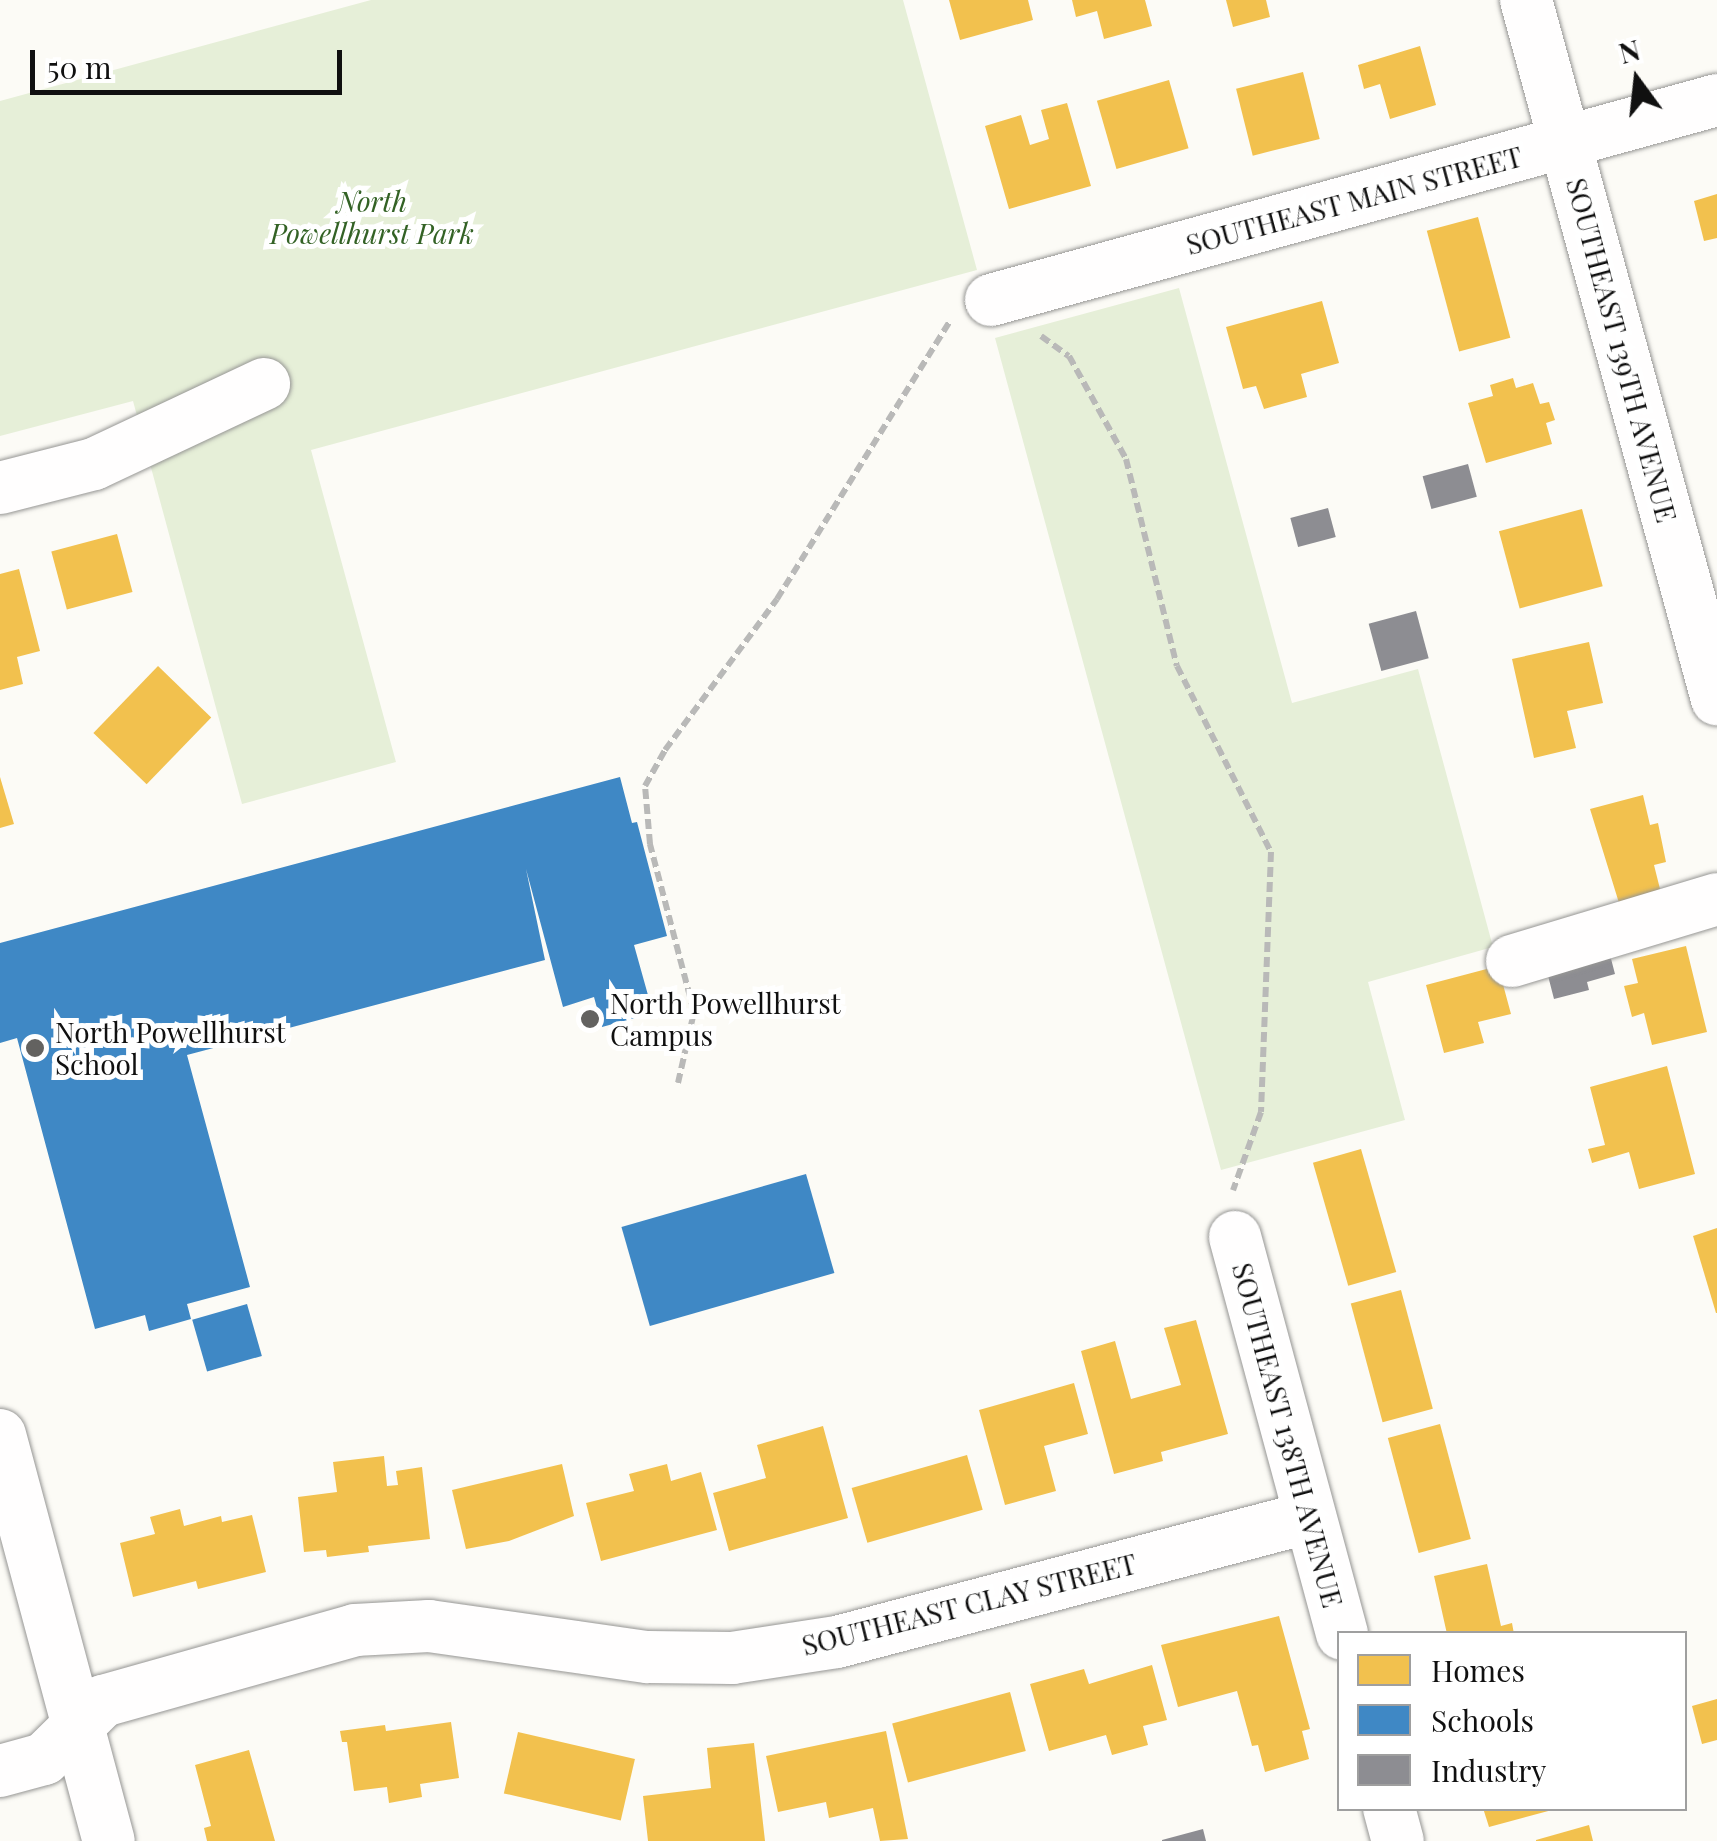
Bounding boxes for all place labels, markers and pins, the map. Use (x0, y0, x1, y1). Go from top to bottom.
place label: North Powellhurst Campus (610, 986, 841, 1052)
marker: North Powellhurst Campus (579, 1008, 601, 1030)
place label: North Powellhurst School (55, 1015, 286, 1081)
marker: North Powellhurst School (24, 1037, 46, 1059)

